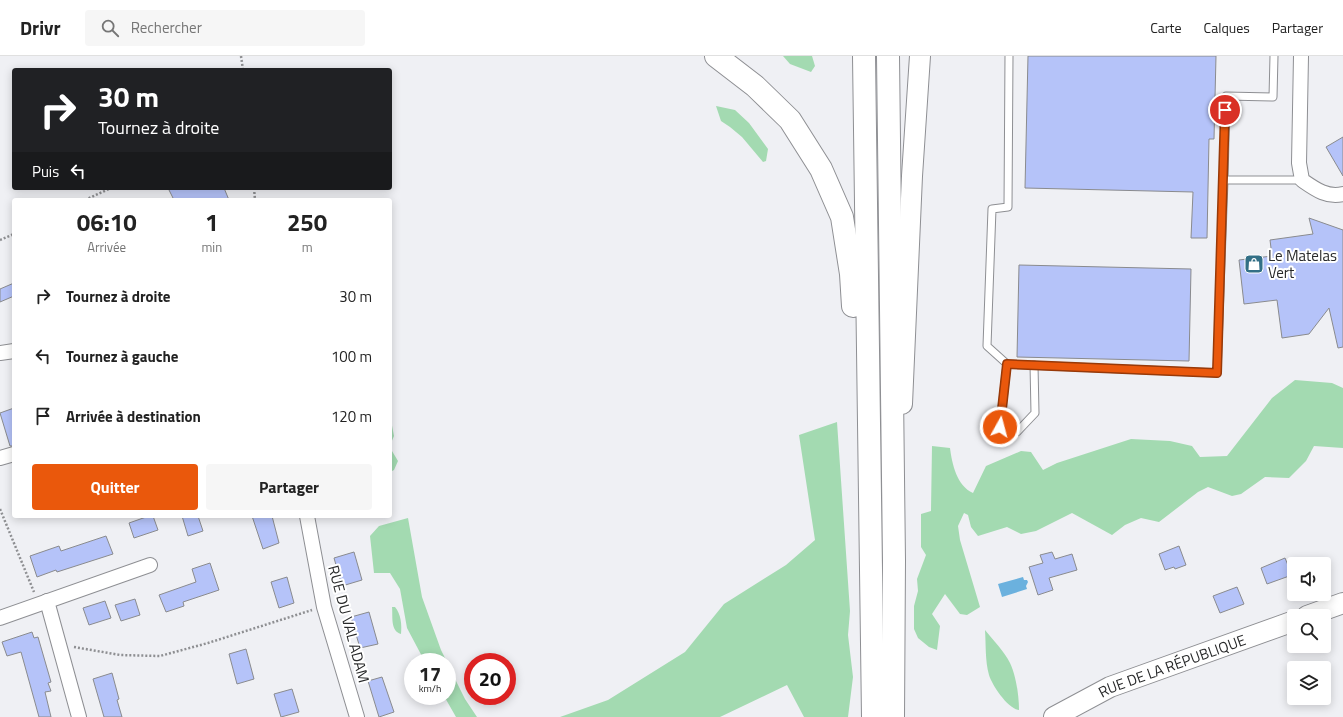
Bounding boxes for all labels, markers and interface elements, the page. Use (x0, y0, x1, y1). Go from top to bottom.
search box (85, 10, 365, 46)
text: Drivr (20, 13, 61, 42)
text: Rechercher (131, 16, 202, 39)
icon: search (99, 17, 121, 39)
text: Carte (1150, 17, 1182, 38)
text: Calques (1204, 17, 1250, 38)
text: Partager (1272, 17, 1323, 38)
text: 30 m (98, 75, 159, 118)
icon: right (32, 84, 84, 136)
pin (1208, 93, 1242, 127)
icon: arrive (1214, 99, 1236, 121)
text: Tournez à droite (98, 114, 219, 141)
text: Puis (32, 160, 59, 183)
icon: left (67, 160, 89, 182)
text: 06:10 (77, 204, 137, 240)
text: 1 (205, 204, 219, 240)
text: 250 (287, 204, 327, 240)
text: Arrivée (87, 237, 126, 257)
text: min (201, 237, 222, 257)
text: m (302, 237, 313, 257)
place label: Le Matelas Vert (1268, 244, 1337, 284)
shop icon: Le Matelas Vert (1243, 253, 1265, 275)
icon: right (32, 285, 54, 307)
text: Tournez à droite (66, 285, 171, 308)
text: 30 m (339, 285, 372, 308)
icon: left (32, 345, 54, 367)
text: Tournez à gauche (66, 345, 178, 368)
text: 100 m (331, 345, 372, 368)
icon: arrive (32, 405, 54, 427)
text: Arrivée à destination (66, 405, 201, 428)
text: 120 m (331, 405, 372, 428)
position arrow (979, 406, 1021, 448)
button: Quitter (32, 464, 198, 510)
button: Partager (206, 464, 372, 510)
map controls (1287, 557, 1331, 705)
button: sound (1287, 557, 1331, 601)
street label: RUE DU VAL ADAM (322, 563, 376, 685)
button: search (1287, 609, 1331, 653)
street label: RUE DE LA RÉPUBLIQUE (1094, 628, 1249, 703)
speed limit sign: 20 (464, 653, 516, 705)
text: 17 (419, 658, 441, 689)
button: layers (1287, 661, 1331, 705)
text: km/h (419, 681, 441, 696)

